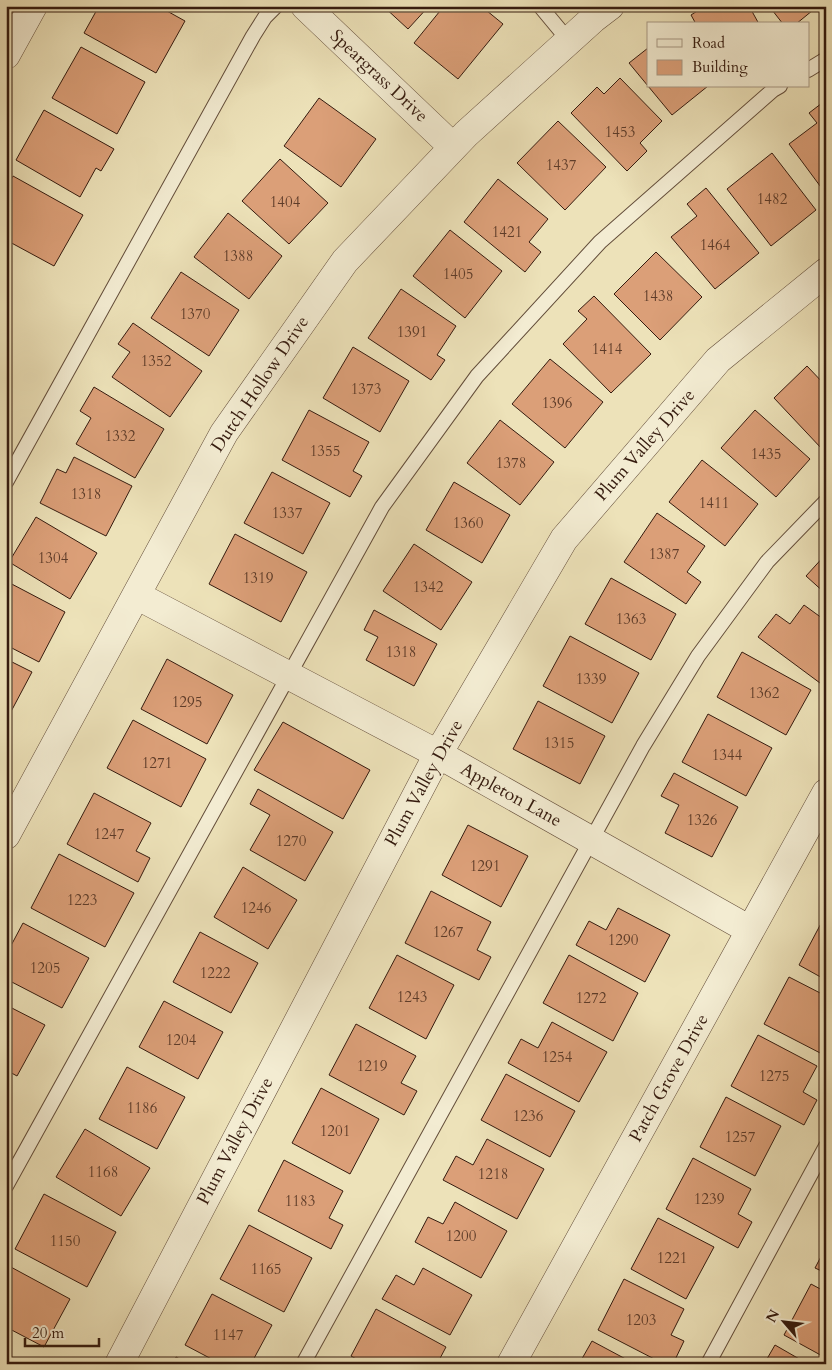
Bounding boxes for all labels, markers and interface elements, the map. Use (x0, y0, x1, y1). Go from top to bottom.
legend (647, 22, 810, 88)
street label: Speargrass Drive (324, 24, 434, 128)
text: Road (692, 33, 725, 53)
text: Building (692, 57, 748, 77)
house number: 1453 (605, 122, 635, 142)
house number: 1437 (546, 155, 577, 175)
house number: 1482 (757, 189, 788, 209)
house number: 1404 (270, 192, 301, 212)
house number: 1421 (492, 222, 522, 242)
house number: 1464 (700, 235, 731, 255)
house number: 1388 (223, 246, 253, 266)
house number: 1405 (443, 264, 473, 284)
house number: 1438 (643, 286, 673, 306)
house number: 1370 (180, 304, 211, 324)
street label: Dutch Hollow Drive (205, 311, 315, 457)
house number: 1391 (397, 322, 427, 342)
house number: 1414 (592, 339, 623, 359)
house number: 1352 (141, 351, 172, 371)
house number: 1373 (351, 379, 381, 399)
street label: Plum Valley Drive (589, 383, 701, 507)
house number: 1396 (542, 393, 573, 413)
house number: 1332 (105, 426, 136, 446)
house number: 1355 (310, 441, 340, 461)
house number: 1435 (751, 444, 781, 464)
house number: 1378 (496, 453, 526, 473)
house number: 1318 (71, 484, 101, 504)
house number: 1411 (699, 493, 729, 513)
house number: 1337 (272, 503, 303, 523)
house number: 1360 (453, 513, 484, 533)
house number: 1387 (649, 544, 680, 564)
house number: 1304 (38, 548, 69, 568)
house number: 1319 (243, 568, 274, 588)
house number: 1342 (413, 577, 444, 597)
house number: 1363 (616, 609, 646, 629)
house number: 1318 (386, 642, 416, 662)
house number: 1339 (576, 669, 607, 689)
house number: 1362 (749, 683, 780, 703)
house number: 1295 (172, 692, 202, 712)
street label: Plum Valley Drive (379, 715, 469, 851)
house number: 1315 (544, 733, 574, 753)
house number: 1344 (712, 745, 743, 765)
house number: 1271 (142, 753, 172, 773)
street label: Appleton Lane (456, 757, 566, 833)
house number: 1326 (687, 810, 718, 830)
house number: 1247 (94, 824, 125, 844)
house number: 1270 (276, 831, 307, 851)
house number: 1291 (470, 856, 500, 876)
house number: 1223 (67, 890, 97, 910)
house number: 1246 (241, 898, 272, 918)
house number: 1267 (433, 922, 464, 942)
house number: 1290 (608, 930, 639, 950)
house number: 1205 (30, 958, 60, 978)
house number: 1222 (200, 963, 231, 983)
house number: 1243 (397, 987, 427, 1007)
house number: 1272 (576, 988, 607, 1008)
street label: Patch Grove Drive (623, 1009, 715, 1147)
house number: 1204 (166, 1030, 197, 1050)
house number: 1254 (542, 1047, 573, 1067)
house number: 1219 (357, 1056, 388, 1076)
house number: 1275 (759, 1066, 789, 1086)
street label: Plum Valley Drive (191, 1073, 279, 1209)
house number: 1186 (127, 1098, 158, 1118)
house number: 1236 (513, 1106, 544, 1126)
house number: 1201 (320, 1121, 350, 1141)
house number: 1257 (725, 1127, 756, 1147)
house number: 1168 (88, 1162, 118, 1182)
house number: 1218 (478, 1164, 508, 1184)
house number: 1239 (694, 1189, 725, 1209)
house number: 1183 (285, 1191, 315, 1211)
house number: 1200 (446, 1226, 477, 1246)
house number: 1150 (50, 1231, 81, 1251)
house number: 1221 (657, 1248, 687, 1268)
house number: 1165 (251, 1259, 281, 1279)
north arrow (760, 1298, 810, 1348)
text: N (762, 1306, 784, 1326)
house number: 1203 (626, 1310, 656, 1330)
scale bar (25, 1315, 99, 1347)
text: 20 m (32, 1323, 64, 1343)
house number: 1147 (213, 1325, 244, 1345)

